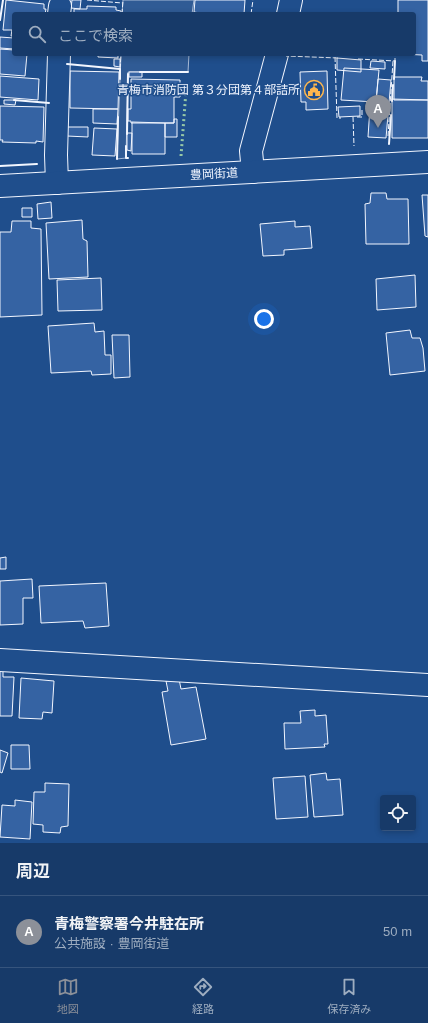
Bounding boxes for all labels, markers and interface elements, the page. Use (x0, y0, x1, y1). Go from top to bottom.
search box (12, 12, 416, 56)
icon: search (26, 23, 48, 45)
text: ここで検索 (58, 27, 133, 44)
public building icon: 青梅市消防団 第３分団第４部詰所 (303, 79, 325, 101)
place label: 青梅市消防団 第３分団第４部詰所 (117, 83, 300, 97)
pin: A (365, 95, 391, 128)
street label: 豊岡街道 (190, 166, 238, 182)
your location (254, 309, 274, 329)
map controls (380, 795, 416, 831)
button: locate (380, 795, 416, 831)
text: 周辺 (16, 862, 50, 881)
text: 青梅警察署今井駐在所 (54, 915, 204, 932)
text: A (24, 924, 34, 939)
text: 50 m (383, 924, 412, 939)
text: 公共施設 · 豊岡街道 (54, 936, 170, 951)
tab: 地図 (57, 976, 79, 1016)
tab: 経路 (192, 976, 214, 1016)
tab: 保存済み (327, 976, 371, 1016)

